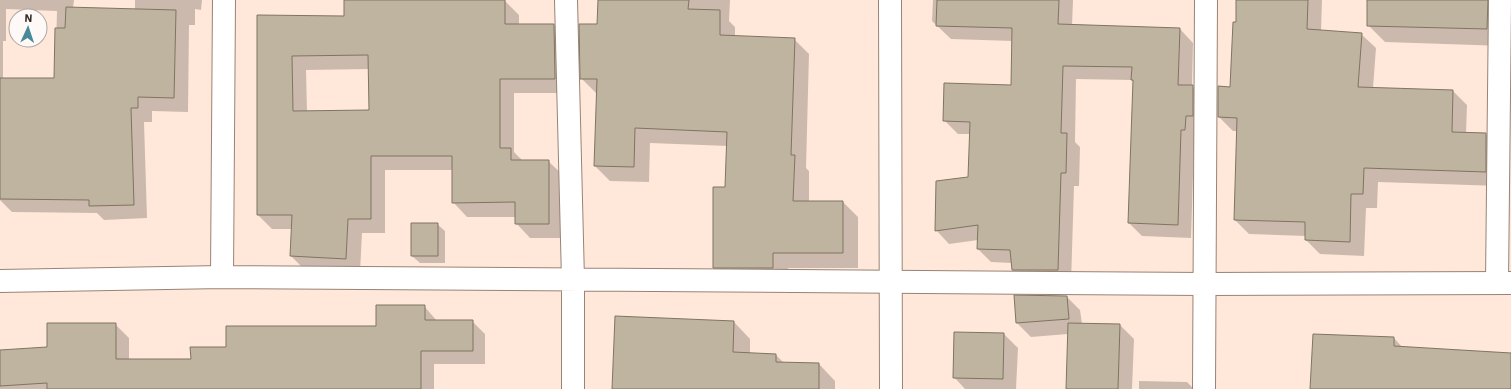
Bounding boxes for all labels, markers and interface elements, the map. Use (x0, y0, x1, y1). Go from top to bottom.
north arrow (8, 8, 48, 48)
text: N (24, 11, 33, 25)

